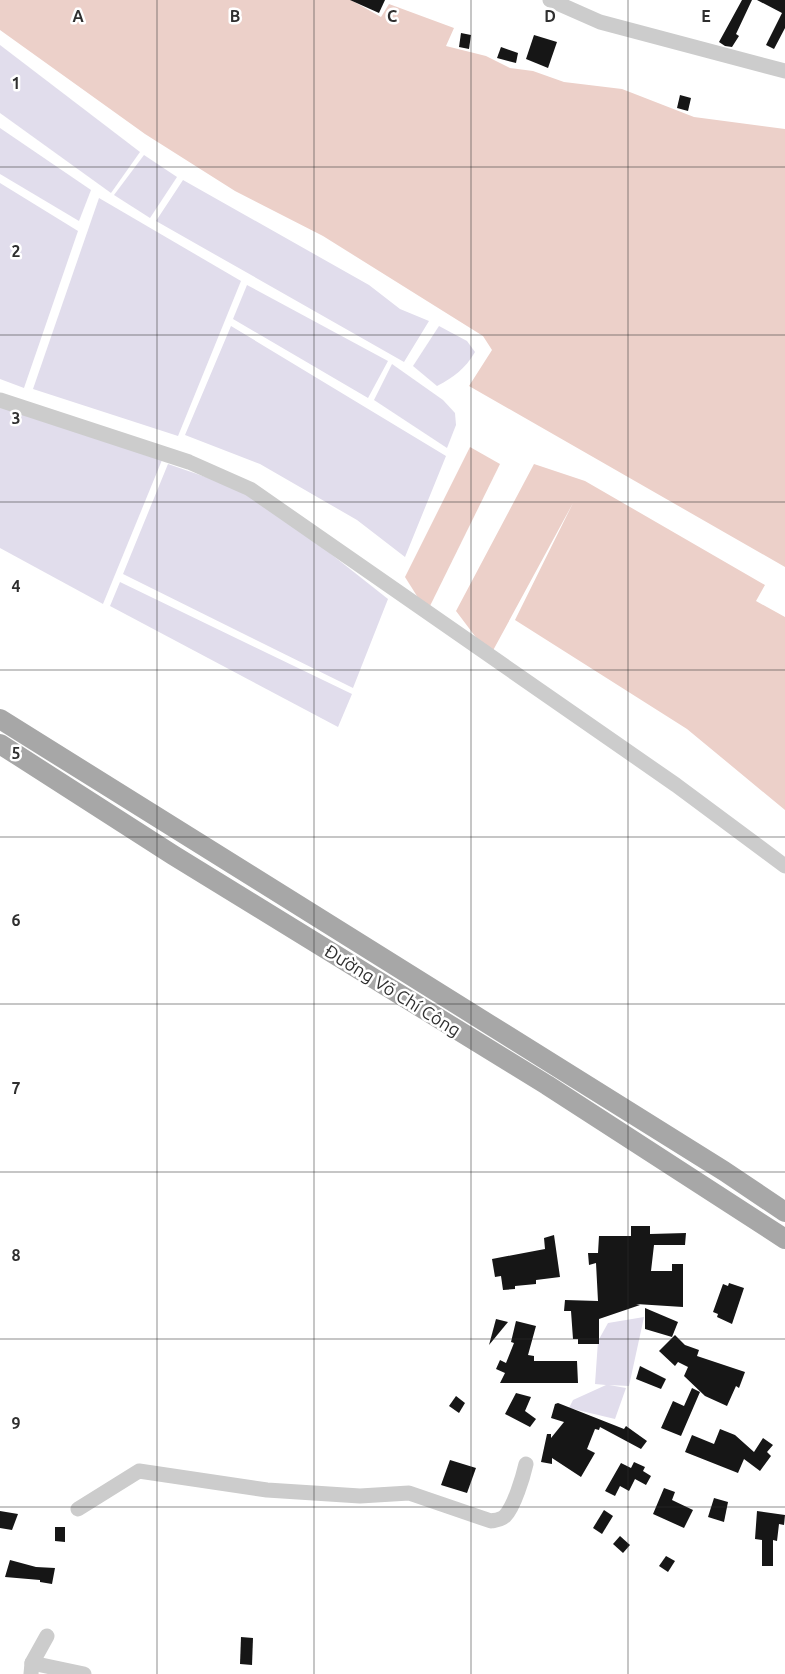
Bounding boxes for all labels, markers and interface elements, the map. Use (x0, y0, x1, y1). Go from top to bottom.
text: A (72, 7, 84, 25)
text: B (230, 7, 240, 25)
text: C (387, 7, 397, 25)
text: D (544, 7, 556, 25)
text: E (701, 7, 711, 25)
text: 1 (11, 74, 21, 92)
text: 2 (11, 242, 21, 260)
text: 3 (11, 409, 21, 427)
text: 4 (11, 577, 21, 595)
text: 5 (11, 744, 21, 762)
text: 6 (11, 911, 21, 929)
street label: Đường Võ Chí Công (321, 940, 465, 1040)
text: 7 (11, 1079, 21, 1097)
text: 8 (11, 1246, 21, 1264)
text: 9 (11, 1414, 21, 1432)

